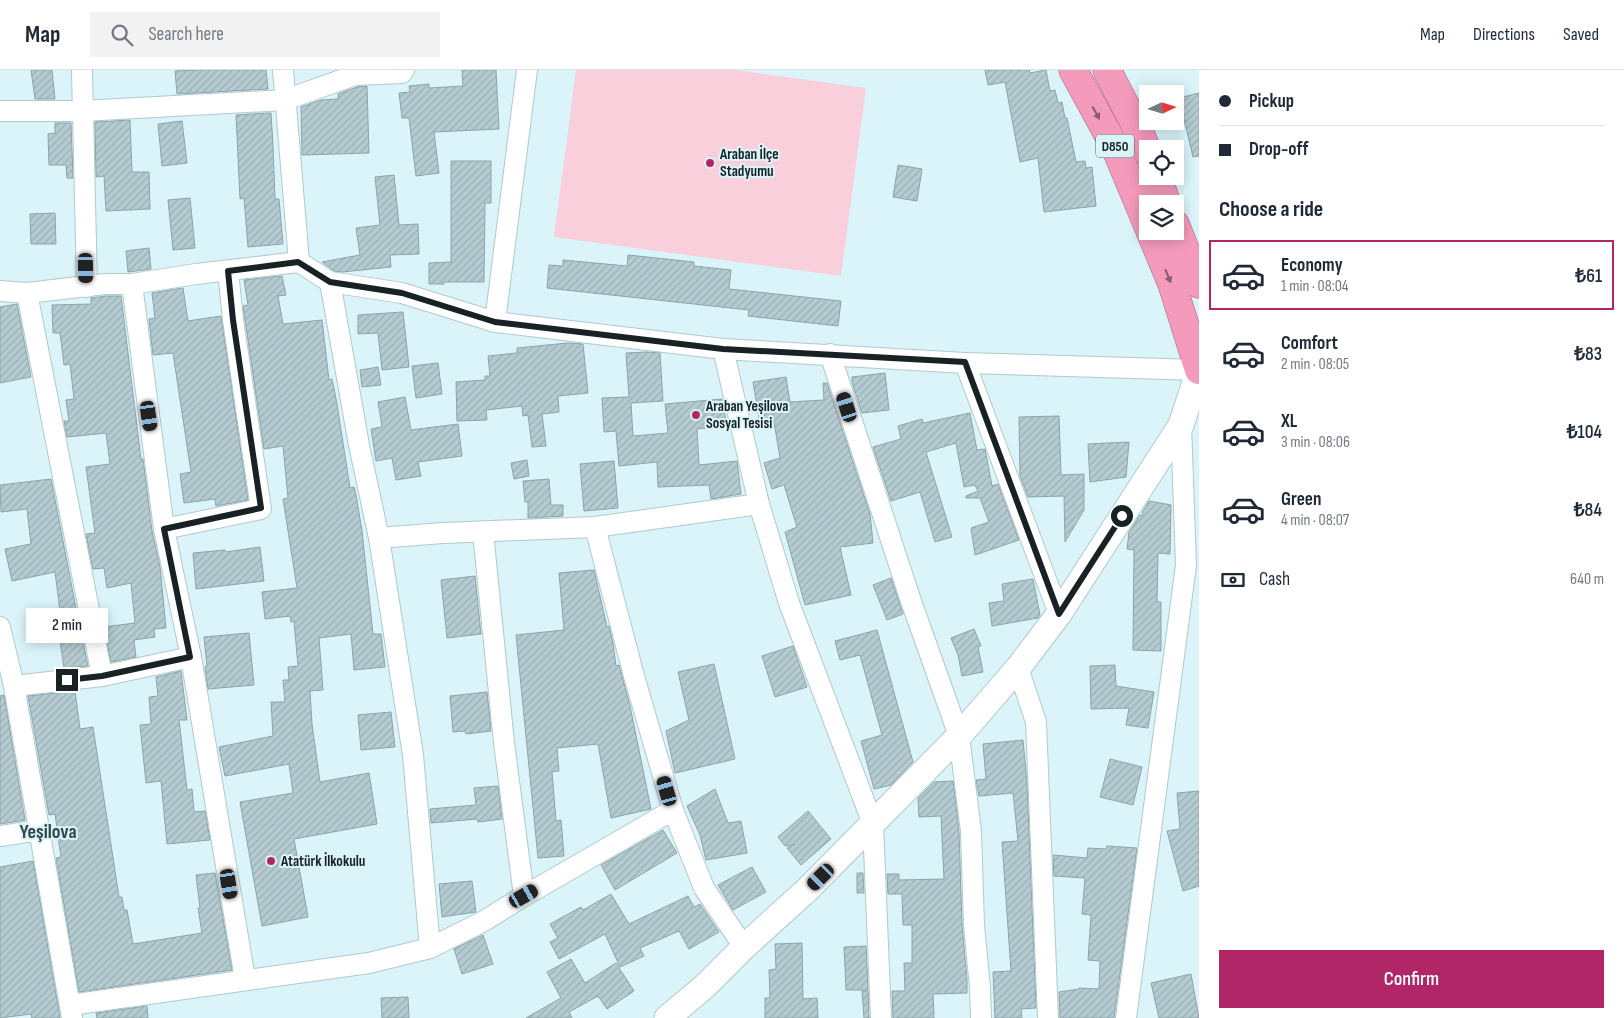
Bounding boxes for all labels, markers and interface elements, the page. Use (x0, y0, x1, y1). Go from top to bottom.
search box (90, 12, 440, 57)
text: Map (25, 20, 60, 49)
icon: search (108, 21, 136, 49)
text: Search here (148, 23, 224, 46)
text: Map (1420, 24, 1445, 45)
text: Directions (1473, 24, 1535, 45)
text: Saved (1563, 24, 1599, 45)
north arrow (1139, 85, 1184, 130)
map controls (1139, 85, 1184, 240)
text: Pickup (1249, 90, 1294, 113)
one-way arrow (1092, 106, 1101, 119)
road number: D850 (1096, 134, 1134, 158)
text: Drop-off (1249, 138, 1309, 161)
button: locate (1139, 140, 1184, 185)
place label: Araban İlçe Stadyumu (719, 145, 779, 181)
marker: Araban İlçe Stadyumu (704, 157, 716, 169)
button: layers (1139, 195, 1184, 240)
text: Choose a ride (1219, 196, 1323, 223)
car (78, 253, 93, 283)
icon: car (1221, 253, 1266, 298)
text: Economy (1281, 254, 1343, 277)
text: ₺61 (1575, 265, 1602, 288)
one-way arrow (1165, 269, 1173, 283)
text: 1 min · 08:04 (1281, 277, 1349, 296)
icon: car (1221, 331, 1266, 376)
text: Comfort (1281, 332, 1338, 355)
text: ₺83 (1574, 343, 1602, 366)
text: 2 min · 08:05 (1281, 355, 1349, 374)
car (835, 390, 858, 424)
place label: Araban Yeşilova Sosyal Tesisi (705, 397, 788, 433)
car (139, 400, 158, 432)
marker: Araban Yeşilova Sosyal Tesisi (690, 409, 702, 421)
icon: car (1221, 409, 1266, 454)
text: XL (1281, 410, 1297, 433)
text: ₺104 (1567, 421, 1602, 444)
text: 3 min · 08:06 (1281, 433, 1350, 452)
icon: car (1221, 487, 1266, 532)
text: Green (1281, 488, 1321, 511)
text: ₺84 (1574, 499, 1602, 522)
route start (1111, 505, 1133, 527)
text: 4 min · 08:07 (1281, 511, 1349, 530)
icon: cash (1219, 566, 1247, 594)
text: Cash (1259, 568, 1290, 591)
text: 640 m (1570, 570, 1604, 589)
callout: 2 min (26, 608, 108, 642)
text: 2 min (52, 616, 82, 635)
route end (56, 669, 78, 691)
car (655, 775, 678, 807)
district label: Yeşilova (19, 820, 77, 844)
place label: Atatürk İlkokulu (280, 852, 365, 871)
marker: Atatürk İlkokulu (265, 855, 277, 867)
car (805, 861, 836, 893)
car (219, 868, 238, 900)
car (507, 882, 540, 910)
button: Confirm (1219, 950, 1604, 1008)

